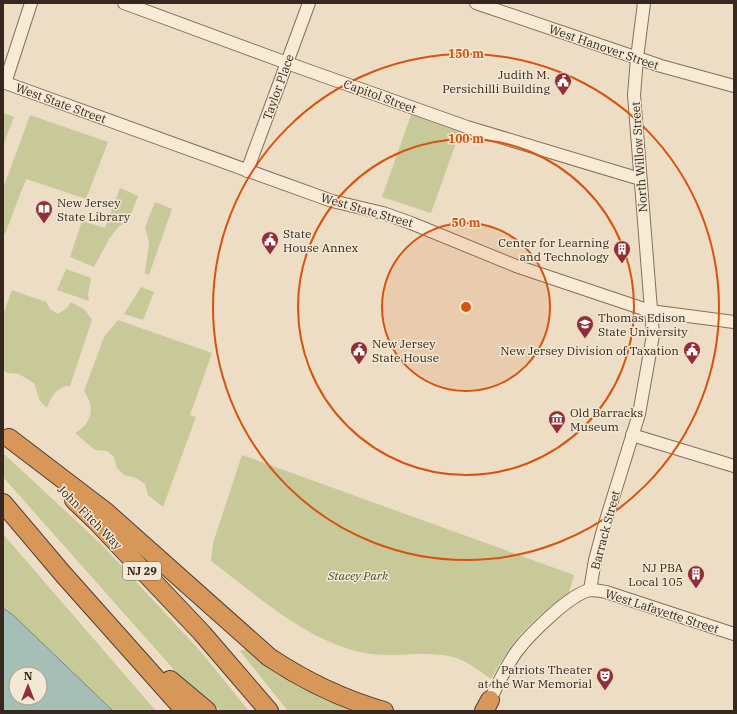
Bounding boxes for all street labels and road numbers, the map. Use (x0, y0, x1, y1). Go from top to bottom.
street label: West Hanover Street (547, 21, 661, 73)
street label: Taylor Place (259, 52, 297, 122)
street label: Capitol Street (342, 76, 418, 116)
street label: West State Street (14, 80, 108, 126)
street label: North Willow Street (628, 101, 650, 213)
street label: West State Street (319, 190, 415, 230)
street label: John Fitch Way (54, 481, 126, 553)
street label: Barrack Street (587, 489, 623, 571)
road number: NJ 29 (123, 562, 161, 580)
street label: West Lafayette Street (603, 586, 721, 636)

